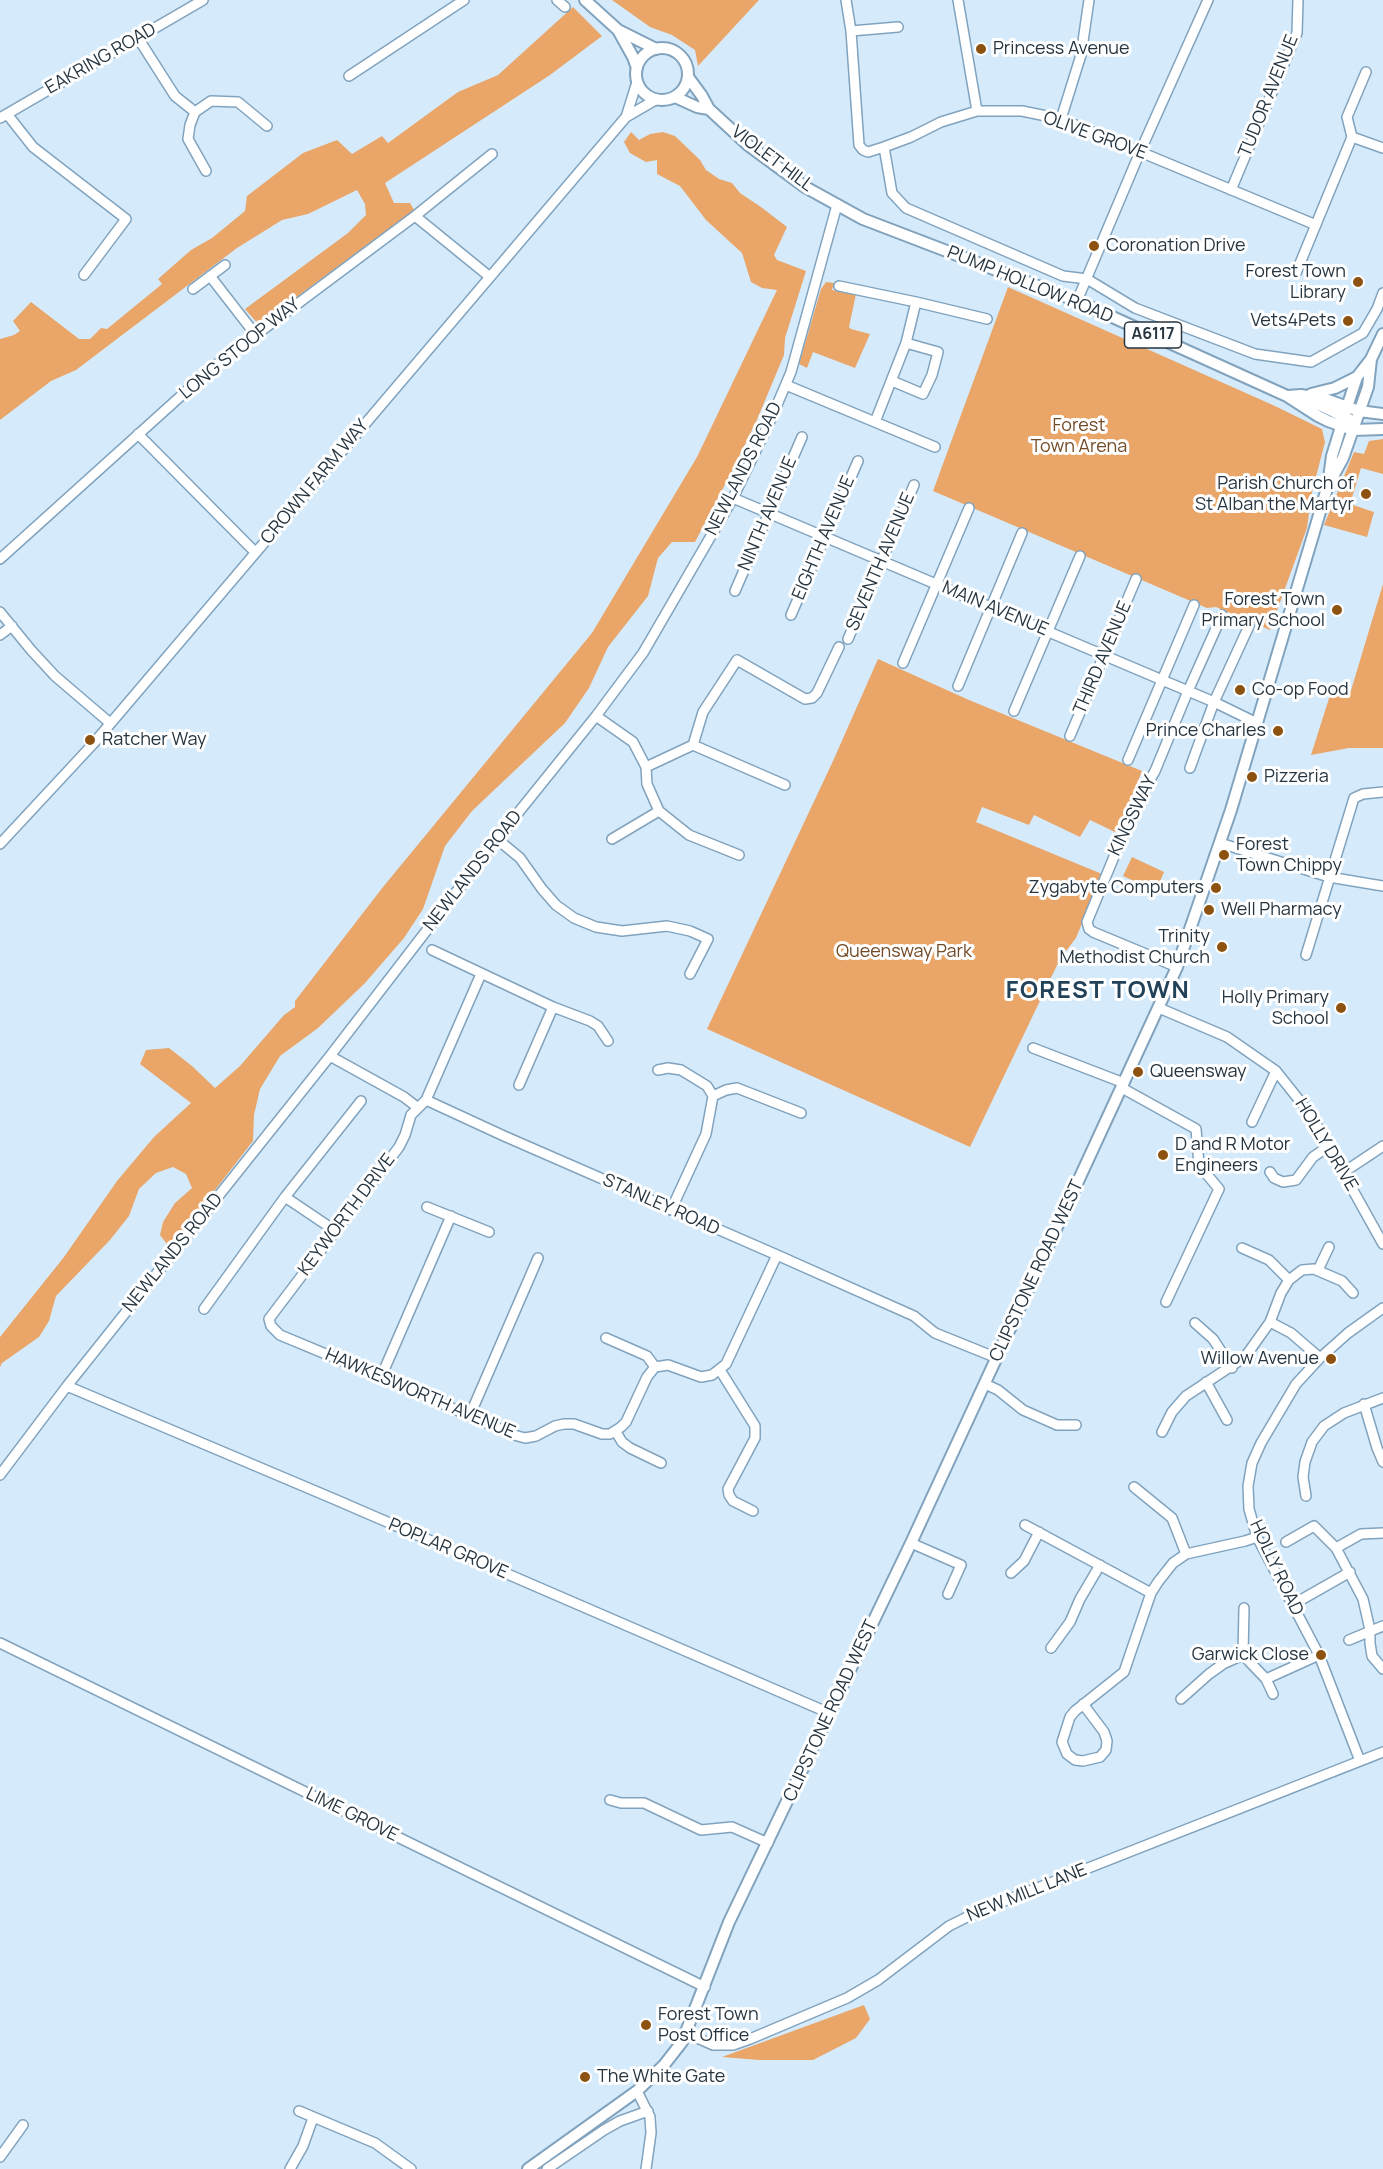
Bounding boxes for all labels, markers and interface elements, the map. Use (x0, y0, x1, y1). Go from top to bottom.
street label: EAKRING ROAD (42, 19, 160, 99)
street label: TUDOR AVENUE (1235, 32, 1303, 160)
place label: Princess Avenue (993, 38, 1130, 60)
marker: Princess Avenue (974, 42, 988, 56)
street label: OLIVE GROVE (1040, 107, 1150, 165)
street label: VIOLET HILL (727, 121, 817, 197)
place label: Coronation Drive (1106, 235, 1246, 257)
marker: Coronation Drive (1087, 239, 1101, 253)
street label: PUMP HOLLOW ROAD (944, 242, 1116, 328)
place label: Forest Town Library (1245, 261, 1346, 304)
marker: Forest Town Library (1351, 275, 1365, 289)
street label: LONG STOOP WAY (175, 294, 305, 404)
place label: Vets4Pets (1250, 310, 1336, 332)
marker: Vets4Pets (1341, 314, 1355, 328)
road number: A6117 (1124, 322, 1182, 348)
street label: NEWLANDS ROAD (701, 399, 787, 539)
street label: CROWN FARM WAY (257, 415, 373, 549)
park label: Forest Town Arena (1031, 415, 1127, 458)
street label: NINTH AVENUE (734, 454, 802, 574)
street label: EIGHTH AVENUE (788, 473, 860, 603)
place label: Parish Church of St Alban the Martyr (1195, 473, 1354, 516)
marker: Parish Church of St Alban the Martyr (1359, 487, 1373, 501)
street label: SEVENTH AVENUE (842, 490, 920, 634)
street label: MAIN AVENUE (939, 577, 1051, 641)
place label: Forest Town Primary School (1201, 589, 1325, 632)
street label: THIRD AVENUE (1069, 598, 1137, 718)
marker: Forest Town Primary School (1330, 603, 1344, 617)
place label: Co-op Food (1252, 679, 1349, 701)
marker: Co-op Food (1233, 683, 1247, 697)
place label: Prince Charles (1146, 720, 1266, 742)
marker: Prince Charles (1271, 724, 1285, 738)
place label: Ratcher Way (102, 729, 206, 751)
marker: Ratcher Way (83, 733, 97, 747)
place label: Pizzeria (1264, 766, 1329, 788)
marker: Pizzeria (1245, 770, 1259, 784)
street label: KINGSWAY (1104, 772, 1162, 860)
street label: NEWLANDS ROAD (419, 807, 527, 935)
place label: Forest Town Chippy (1236, 834, 1342, 876)
marker: Forest Town Chippy (1217, 848, 1231, 862)
place label: Zygabyte Computers (1029, 877, 1204, 899)
marker: Zygabyte Computers (1209, 881, 1223, 895)
place label: Well Pharmacy (1221, 899, 1342, 921)
marker: Well Pharmacy (1202, 903, 1216, 917)
place label: Trinity Methodist Church (1059, 926, 1210, 968)
marker: Trinity Methodist Church (1215, 940, 1229, 954)
park label: Queensway Park (836, 941, 972, 963)
district label: FOREST TOWN (1006, 977, 1190, 1005)
place label: Holly Primary School (1222, 987, 1329, 1030)
marker: Holly Primary School (1334, 1001, 1348, 1015)
place label: Queensway (1150, 1061, 1246, 1083)
marker: Queensway (1131, 1065, 1145, 1079)
street label: HOLLY DRIVE (1290, 1095, 1362, 1195)
place label: D and R Motor Engineers (1175, 1134, 1290, 1176)
marker: D and R Motor Engineers (1156, 1148, 1170, 1162)
street label: KEYWORTH DRIVE (294, 1150, 400, 1280)
street label: STANLEY ROAD (599, 1170, 723, 1240)
street label: CLIPSTONE ROAD WEST (985, 1177, 1089, 1365)
street label: NEWLANDS ROAD (118, 1189, 228, 1317)
street label: HAWKESWORTH AVENUE (322, 1344, 518, 1444)
place label: Willow Avenue (1201, 1348, 1319, 1370)
marker: Willow Avenue (1324, 1352, 1338, 1366)
street label: POPLAR GROVE (385, 1514, 511, 1584)
street label: HOLLY ROAD (1244, 1517, 1308, 1619)
street label: CLIPSTONE ROAD WEST (779, 1617, 883, 1805)
place label: Garwick Close (1192, 1644, 1309, 1666)
marker: Garwick Close (1314, 1648, 1328, 1662)
street label: LIME GROVE (302, 1783, 402, 1847)
street label: NEW MILL LANE (964, 1859, 1090, 1927)
place label: Forest Town Post Office (658, 2004, 759, 2046)
marker: Forest Town Post Office (639, 2018, 653, 2032)
place label: The White Gate (597, 2066, 725, 2088)
marker: The White Gate (578, 2070, 592, 2084)

